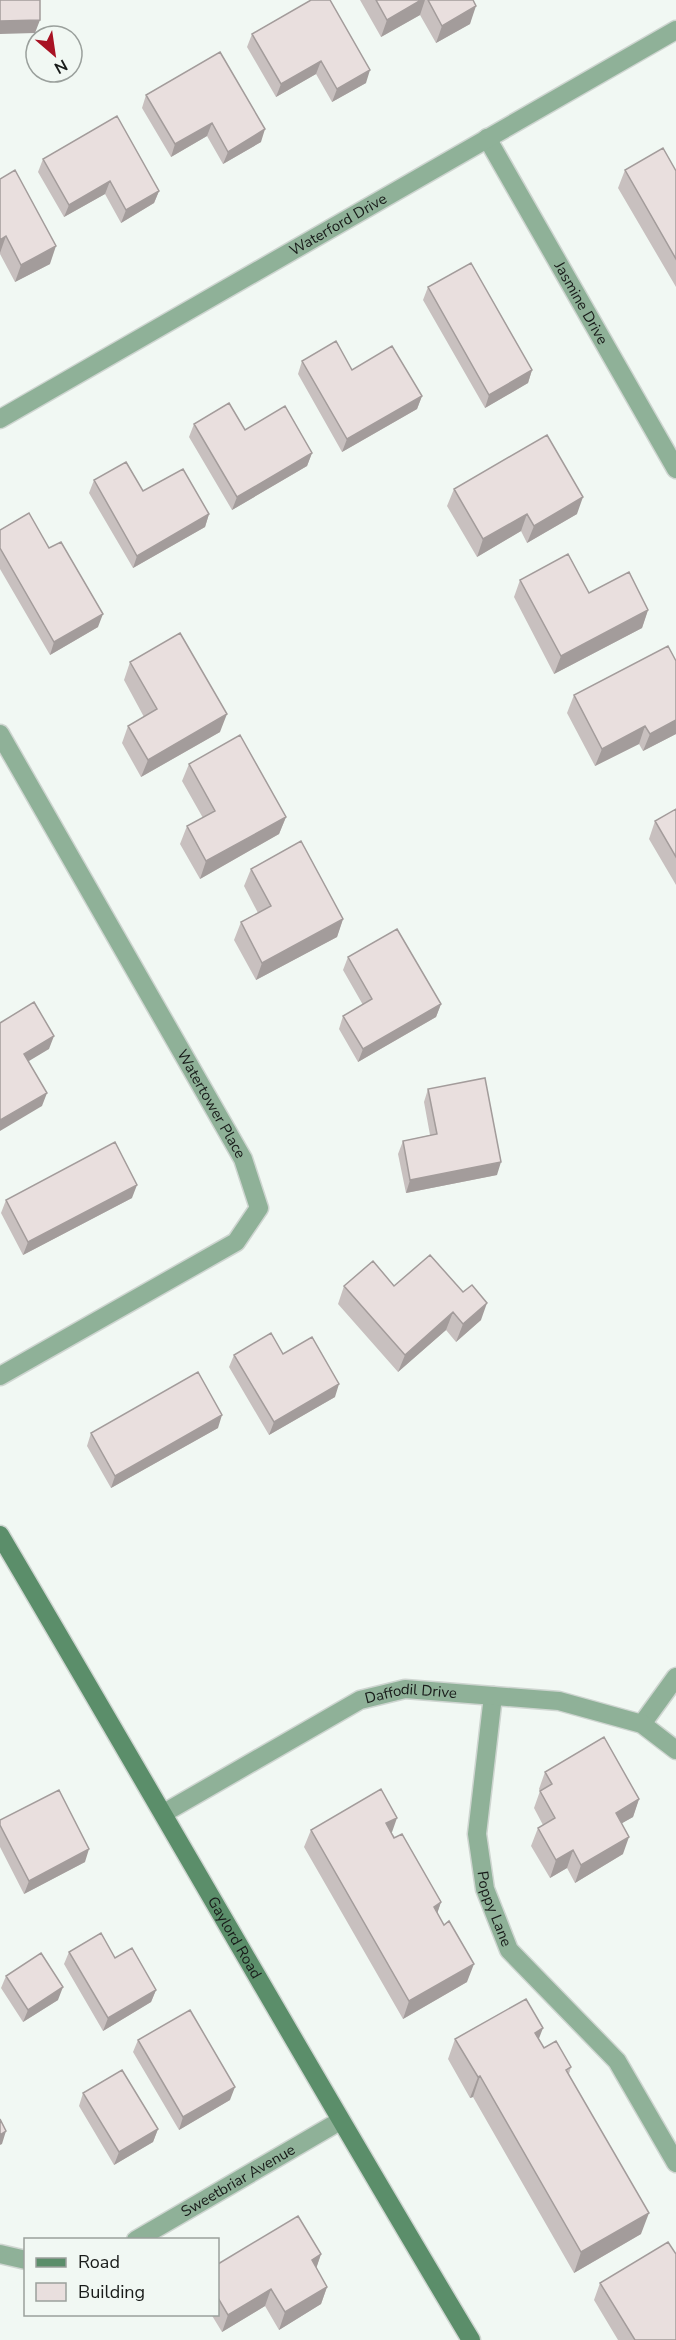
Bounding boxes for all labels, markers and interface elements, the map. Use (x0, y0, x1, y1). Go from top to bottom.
north arrow (24, 24, 84, 84)
text: N (50, 54, 71, 79)
street label: Waterford Drive (286, 189, 390, 260)
street label: Jasmine Drive (549, 257, 613, 348)
street label: Watertower Place (172, 1046, 251, 1162)
street label: Daffodil Drive (363, 1679, 458, 1708)
street label: Poppy Lane (473, 1870, 517, 1949)
street label: Gaylord Road (203, 1893, 266, 1982)
street label: Sweetbriar Avenue (177, 2139, 299, 2222)
legend (24, 2238, 219, 2316)
text: Road (78, 2250, 120, 2274)
text: Building (78, 2280, 145, 2304)

